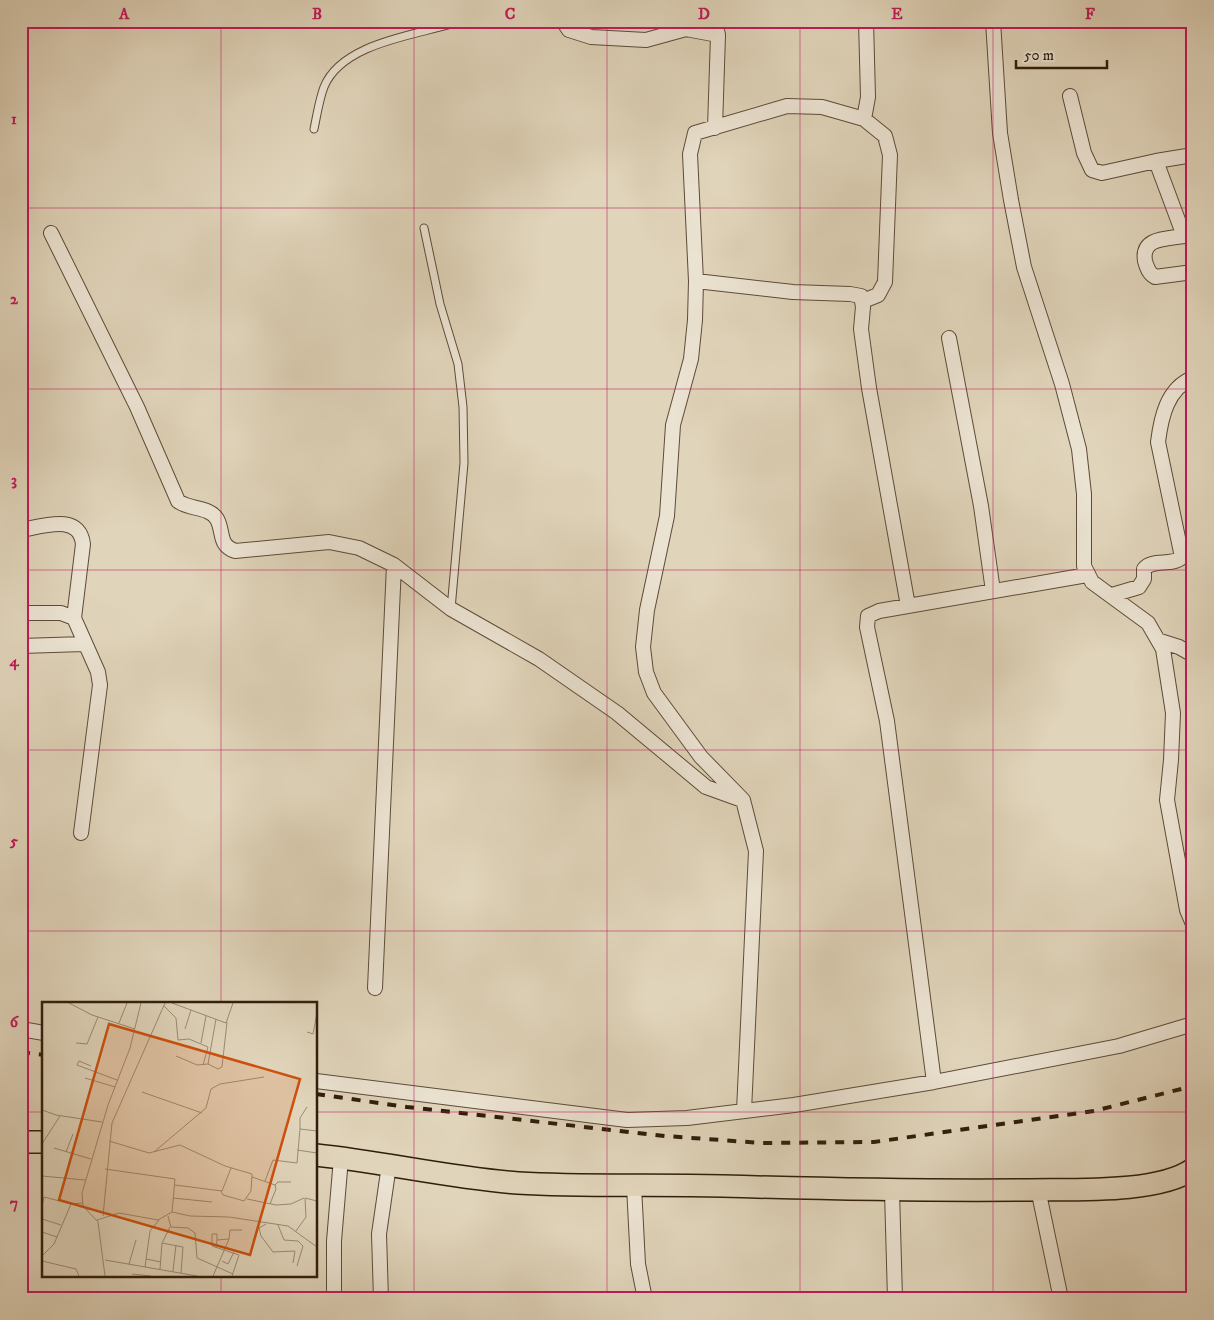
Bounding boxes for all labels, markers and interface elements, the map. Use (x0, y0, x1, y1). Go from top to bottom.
text: A (118, 4, 130, 24)
text: B (312, 4, 322, 24)
text: C (505, 4, 515, 24)
text: D (698, 4, 710, 24)
text: E (891, 4, 903, 24)
text: F (1085, 4, 1095, 24)
scale bar (1016, 38, 1108, 70)
text: 50 m (1024, 46, 1054, 65)
text: 1 (11, 109, 17, 129)
text: 2 (10, 289, 19, 309)
text: 3 (11, 470, 17, 490)
text: 4 (8, 651, 19, 671)
text: 5 (9, 831, 18, 851)
inset map (42, 1002, 318, 1278)
text: 6 (10, 1012, 20, 1032)
text: 7 (10, 1193, 18, 1213)

